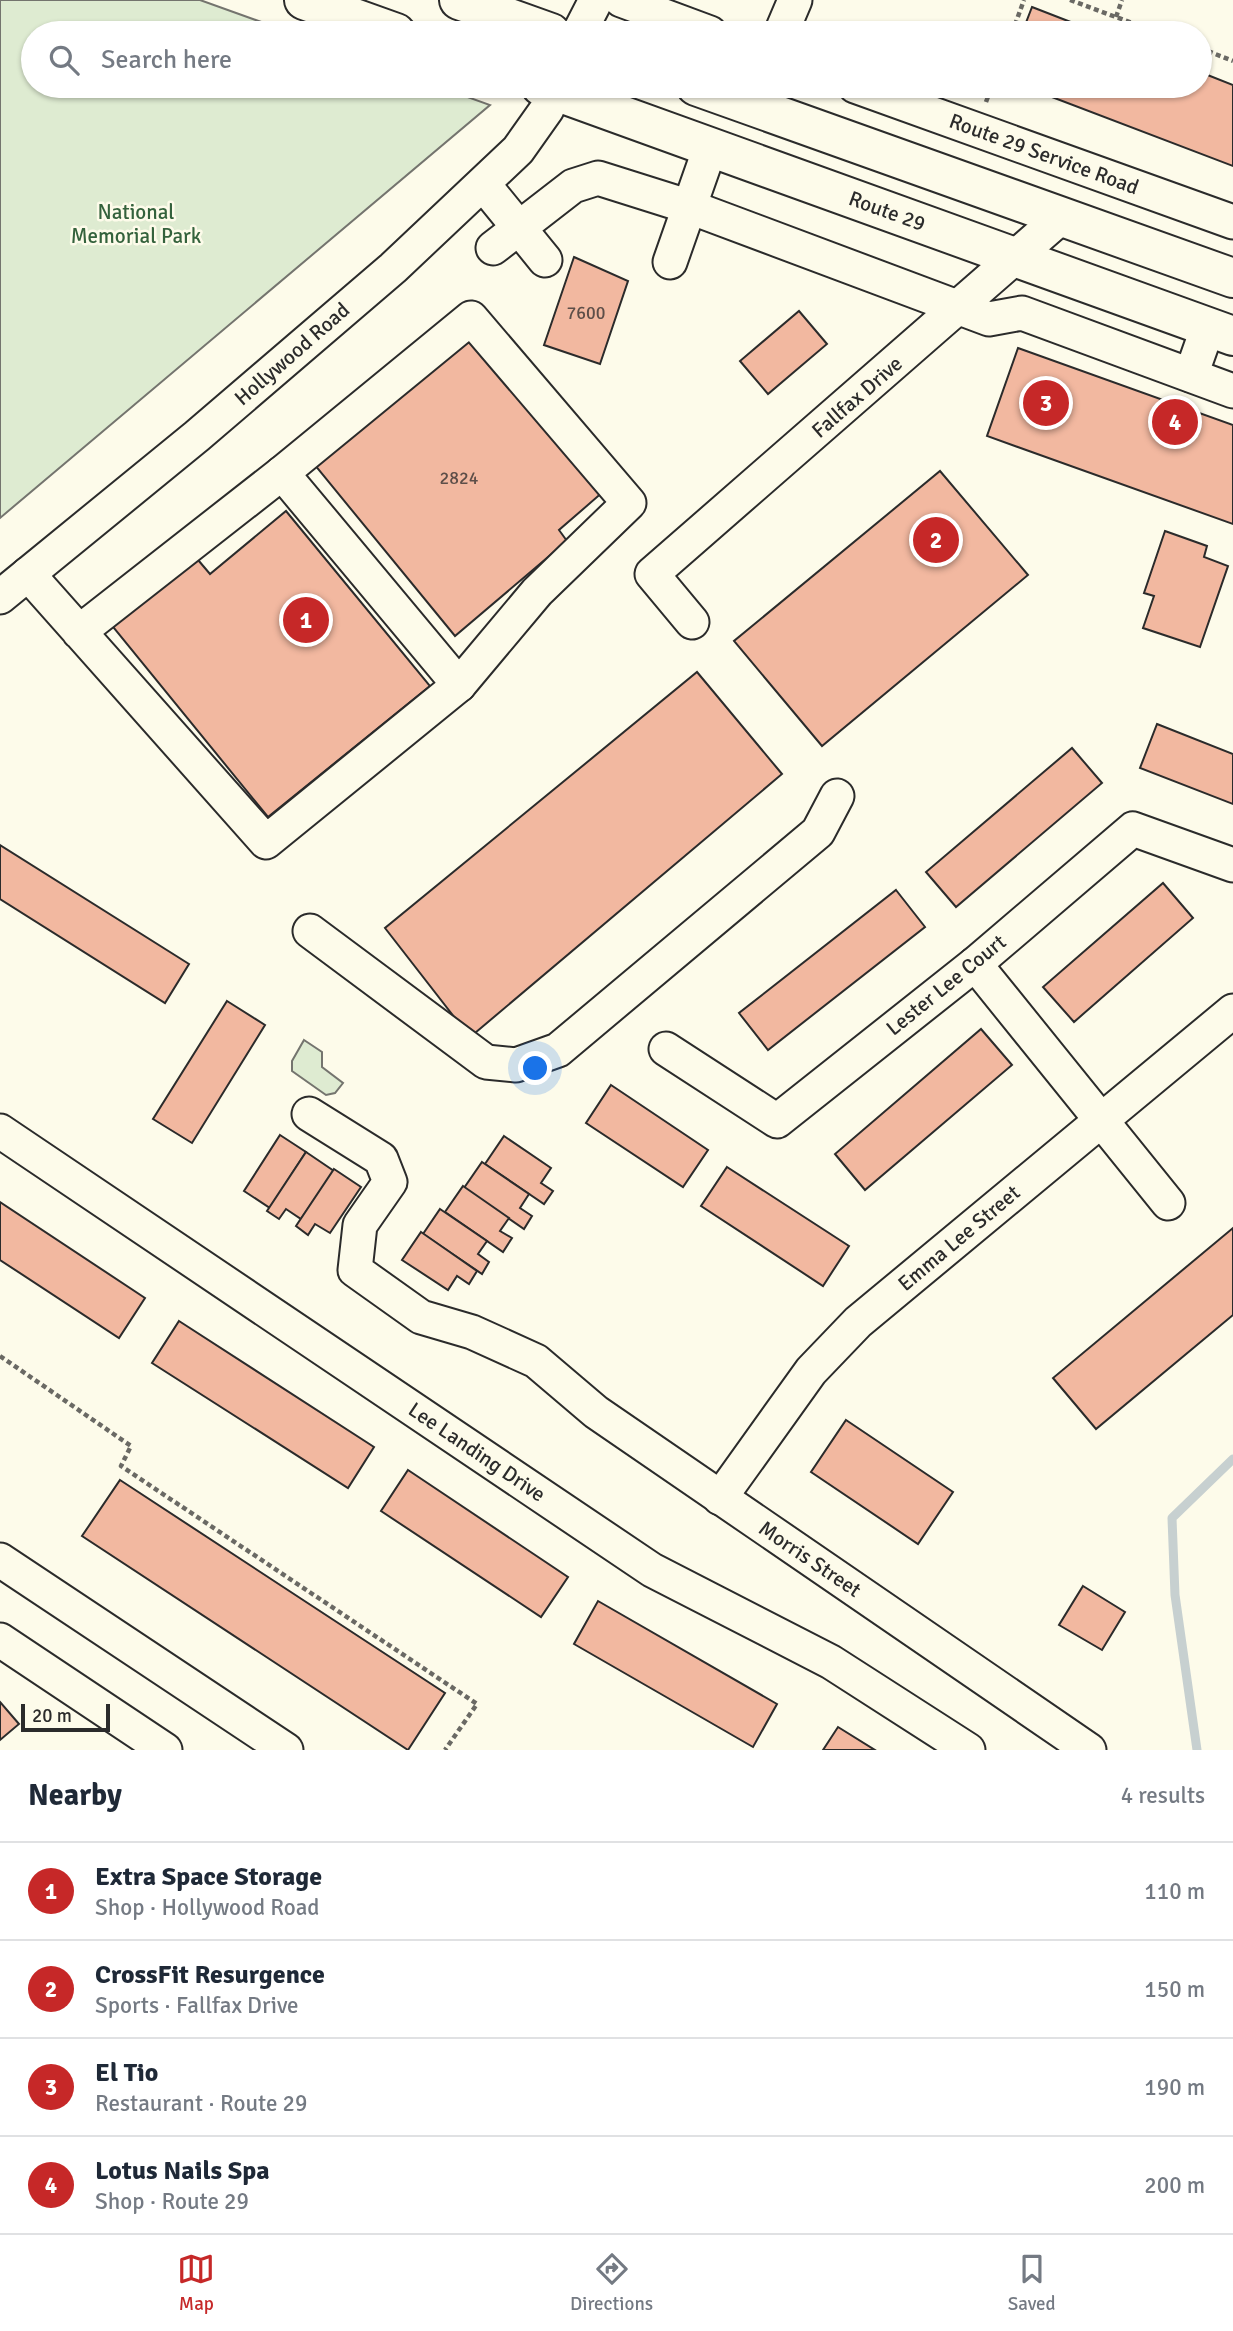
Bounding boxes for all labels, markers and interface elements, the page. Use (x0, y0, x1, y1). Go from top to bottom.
search box (21, 21, 1212, 98)
icon: search (45, 41, 83, 79)
text: Search here (101, 44, 232, 76)
street label: Route 29 Service Road (946, 108, 1142, 200)
street label: Route 29 (845, 185, 929, 237)
park label: National Memorial Park (71, 199, 202, 249)
street label: Hollywood Road (229, 297, 355, 411)
house number: 7600 (567, 302, 605, 324)
street label: Fallfax Drive (806, 351, 908, 443)
pin: 3 (1023, 377, 1069, 429)
pin: 4 (1152, 396, 1198, 448)
house number: 2824 (440, 467, 479, 489)
pin: 2 (913, 514, 959, 566)
pin: 1 (283, 594, 329, 646)
street label: Lester Lee Court (881, 929, 1011, 1041)
your location (518, 1051, 552, 1085)
street label: Emma Lee Street (893, 1179, 1025, 1297)
street label: Lee Landing Drive (403, 1397, 551, 1507)
street label: Morris Street (754, 1515, 866, 1603)
scale bar (21, 1701, 110, 1733)
text: 20 m (32, 1704, 72, 1728)
text: Nearby (28, 1777, 122, 1814)
text: 4 results (1121, 1781, 1205, 1810)
text: Extra Space Storage (95, 1861, 322, 1893)
text: 1 (45, 1877, 57, 1906)
text: 110 m (1144, 1877, 1205, 1906)
text: Shop · Hollywood Road (95, 1893, 319, 1922)
text: CrossFit Resurgence (95, 1959, 325, 1991)
text: 2 (45, 1975, 57, 2004)
text: 150 m (1144, 1975, 1205, 2004)
text: Sports · Fallfax Drive (95, 1991, 299, 2020)
text: El Tio (95, 2057, 158, 2089)
text: 3 (45, 2073, 57, 2102)
text: 190 m (1144, 2073, 1205, 2102)
text: Restaurant · Route 29 (95, 2089, 307, 2118)
text: Lotus Nails Spa (95, 2155, 270, 2187)
text: 4 (45, 2171, 57, 2200)
text: 200 m (1144, 2171, 1205, 2200)
text: Shop · Route 29 (95, 2187, 249, 2216)
tab: Map (177, 2250, 215, 2316)
tab: Directions (570, 2250, 653, 2316)
tab: Saved (1008, 2250, 1056, 2316)

